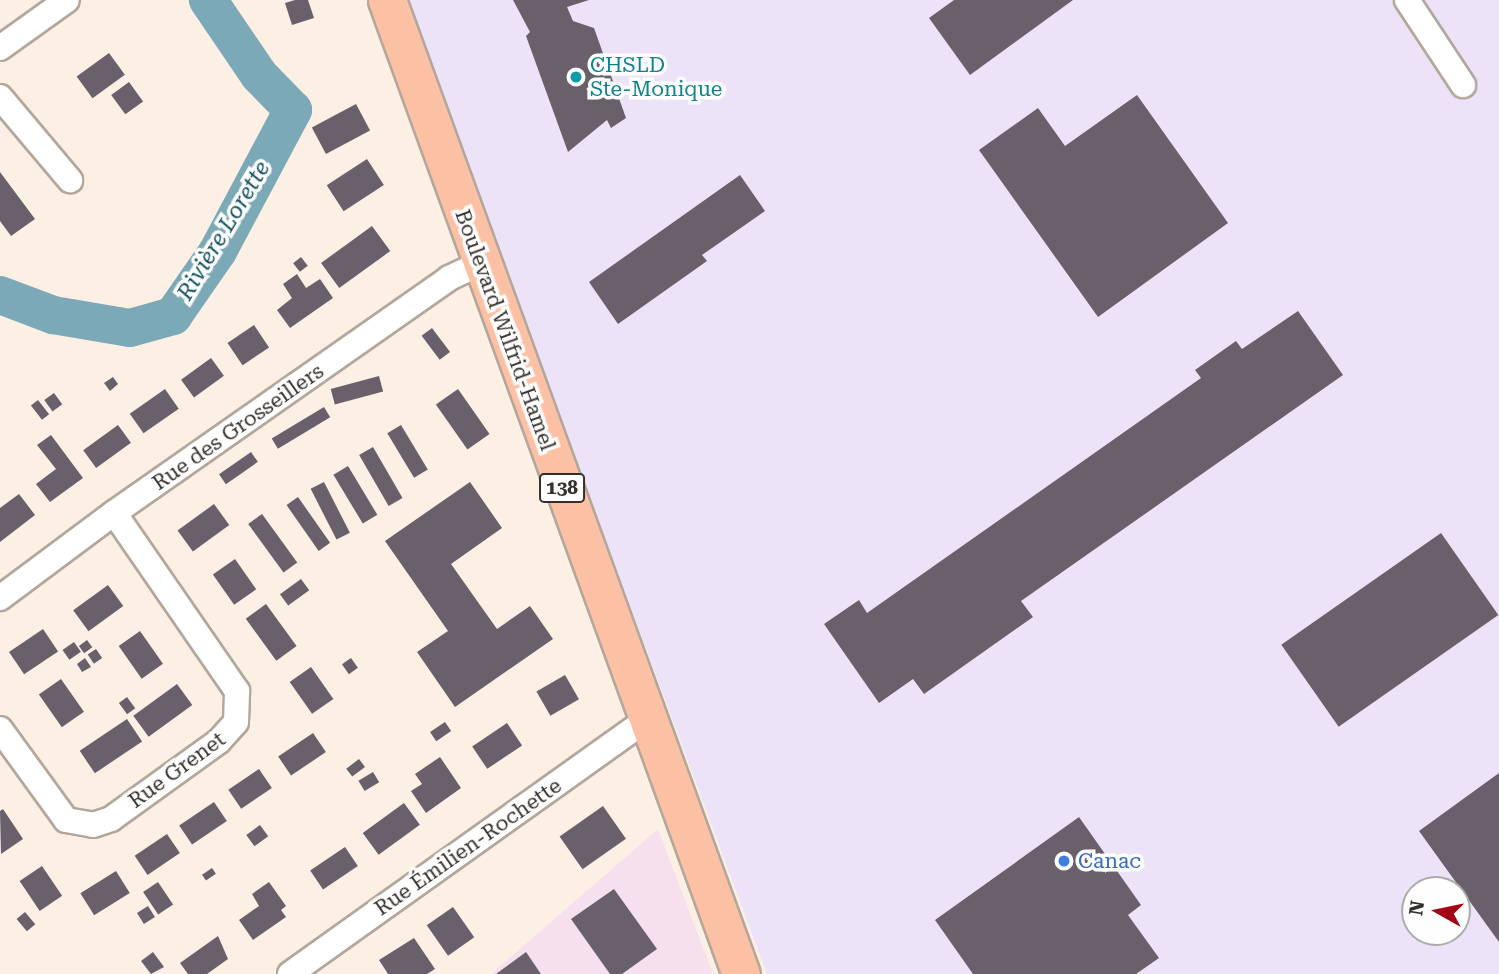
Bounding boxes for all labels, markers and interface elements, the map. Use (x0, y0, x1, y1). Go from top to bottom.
place label: CHSLD Ste-Monique (590, 52, 722, 102)
marker: CHSLD Ste-Monique (568, 69, 584, 85)
water label: Rivière Lorette (172, 156, 276, 306)
street label: Boulevard Wilfrid-Hamel (450, 206, 560, 454)
street label: Rue des Grosseillers (148, 358, 328, 496)
road number: 138 (538, 472, 586, 503)
street label: Rue Grenet (124, 726, 230, 814)
street label: Rue Émilien-Rochette (370, 773, 566, 921)
place label: Canac (1078, 848, 1141, 874)
marker: Canac (1056, 853, 1072, 869)
north arrow (1401, 876, 1471, 946)
text: N (1404, 899, 1429, 917)

